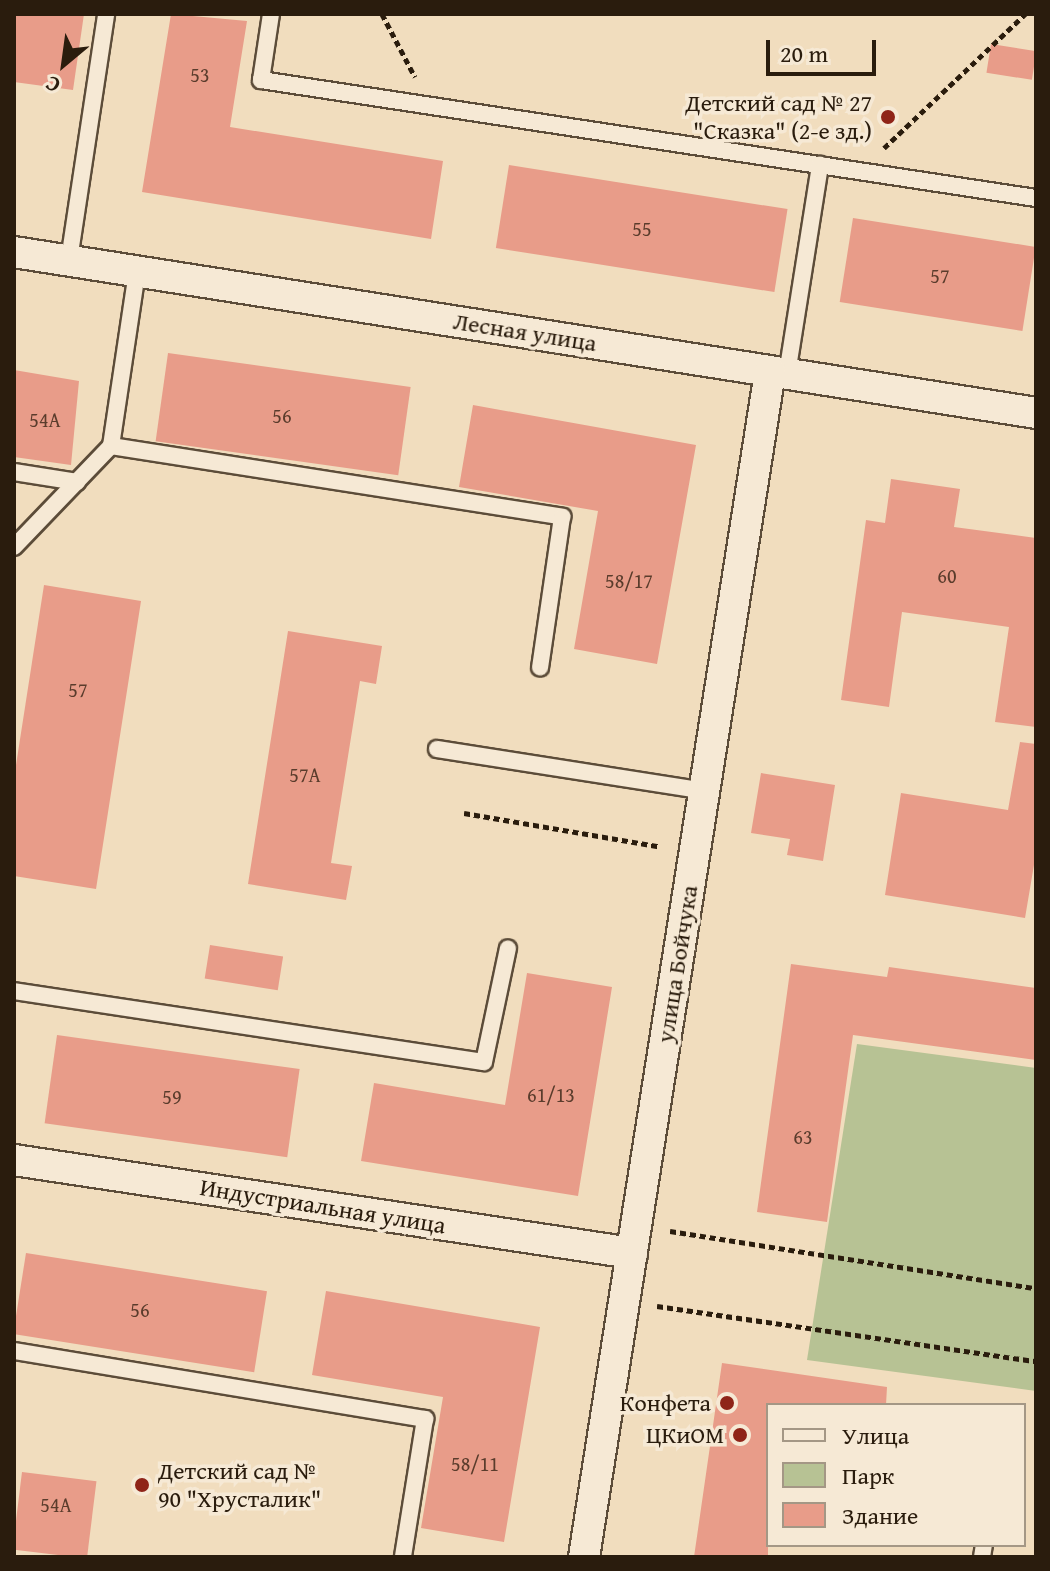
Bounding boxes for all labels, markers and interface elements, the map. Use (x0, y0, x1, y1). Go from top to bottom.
north arrow (24, 24, 104, 104)
scale bar (770, 24, 880, 74)
text: 20 m (780, 36, 828, 71)
house number: 53 (190, 62, 210, 86)
text: С (39, 68, 66, 102)
place label: Детский сад № 27 "Сказка" (2-е зд.) (685, 89, 872, 145)
marker: Детский сад № 27 "Сказка" (2-е зд.) (879, 108, 897, 126)
house number: 55 (632, 216, 652, 240)
house number: 57 (930, 263, 950, 287)
street label: Лесная улица (451, 306, 599, 358)
house number: 56 (272, 403, 292, 427)
house number: 54А (29, 407, 61, 431)
house number: 60 (937, 563, 957, 587)
house number: 58/17 (605, 568, 653, 592)
house number: 57 (68, 677, 88, 701)
house number: 57А (289, 762, 321, 786)
street label: улица Бойчука (650, 883, 704, 1045)
house number: 61/13 (527, 1082, 575, 1106)
house number: 59 (162, 1084, 182, 1108)
house number: 63 (793, 1124, 813, 1148)
street label: Индустриальная улица (198, 1172, 448, 1240)
house number: 56 (130, 1297, 150, 1321)
place label: Конфета (620, 1389, 711, 1417)
marker: Конфета (718, 1394, 736, 1412)
legend (766, 1403, 1026, 1547)
text: Улица (842, 1418, 909, 1453)
place label: ЦКиОМ (646, 1421, 724, 1449)
marker: ЦКиОМ (731, 1426, 749, 1444)
house number: 58/11 (451, 1451, 499, 1475)
place label: Детский сад № 90 "Хрусталик" (158, 1457, 321, 1513)
text: Парк (842, 1458, 894, 1493)
marker: Детский сад № 90 "Хрусталик" (133, 1476, 151, 1494)
house number: 54А (40, 1492, 72, 1516)
text: Здание (842, 1498, 918, 1533)

